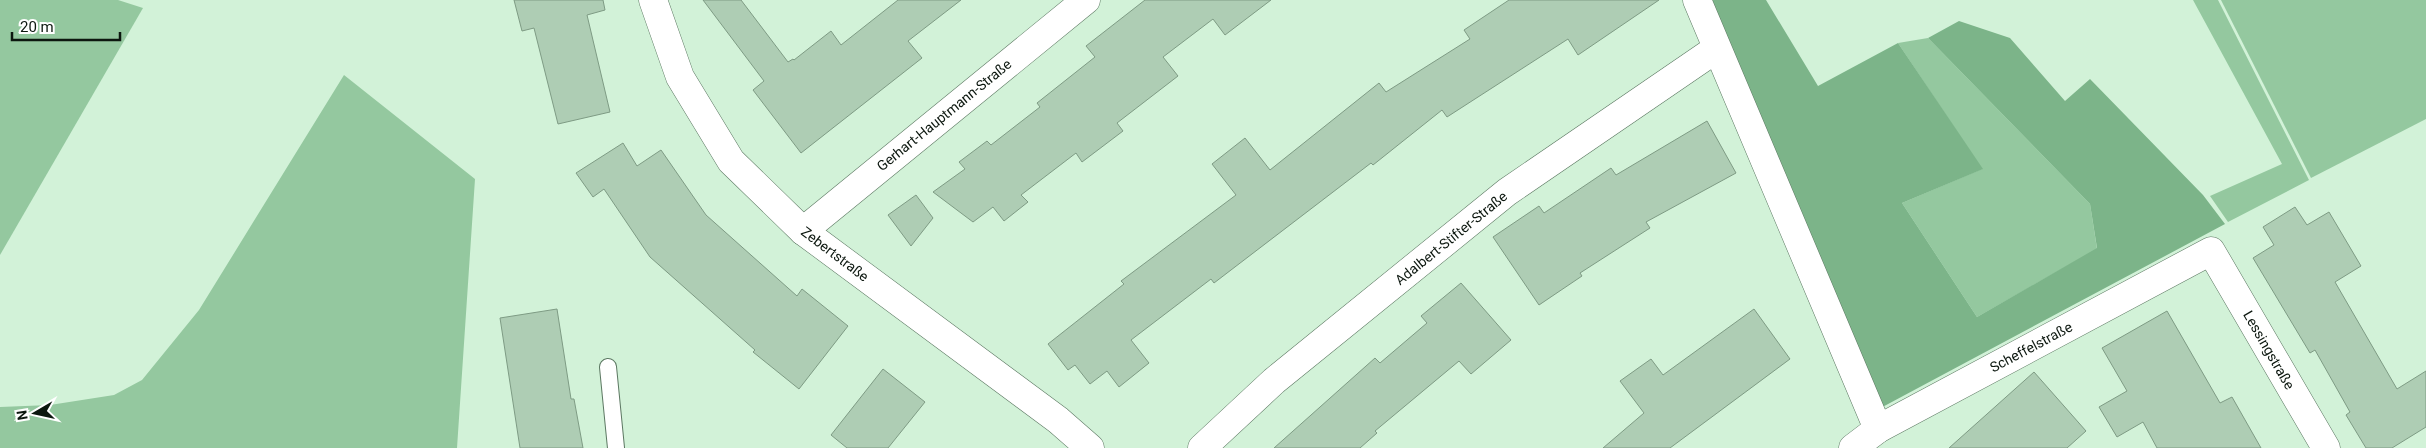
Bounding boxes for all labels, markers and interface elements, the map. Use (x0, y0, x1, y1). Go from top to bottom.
scale bar (12, 10, 120, 42)
text: 20 m (20, 18, 54, 36)
street label: Gerhart-Hauptmann-Straße (874, 56, 1014, 174)
street label: Adalbert-Stifter-Straße (1392, 188, 1510, 288)
street label: Zebertstraße (798, 223, 872, 285)
street label: Lessingstraße (2240, 308, 2298, 392)
street label: Scheffelstraße (1987, 319, 2075, 375)
north arrow (10, 388, 60, 438)
text: N (13, 409, 31, 421)

